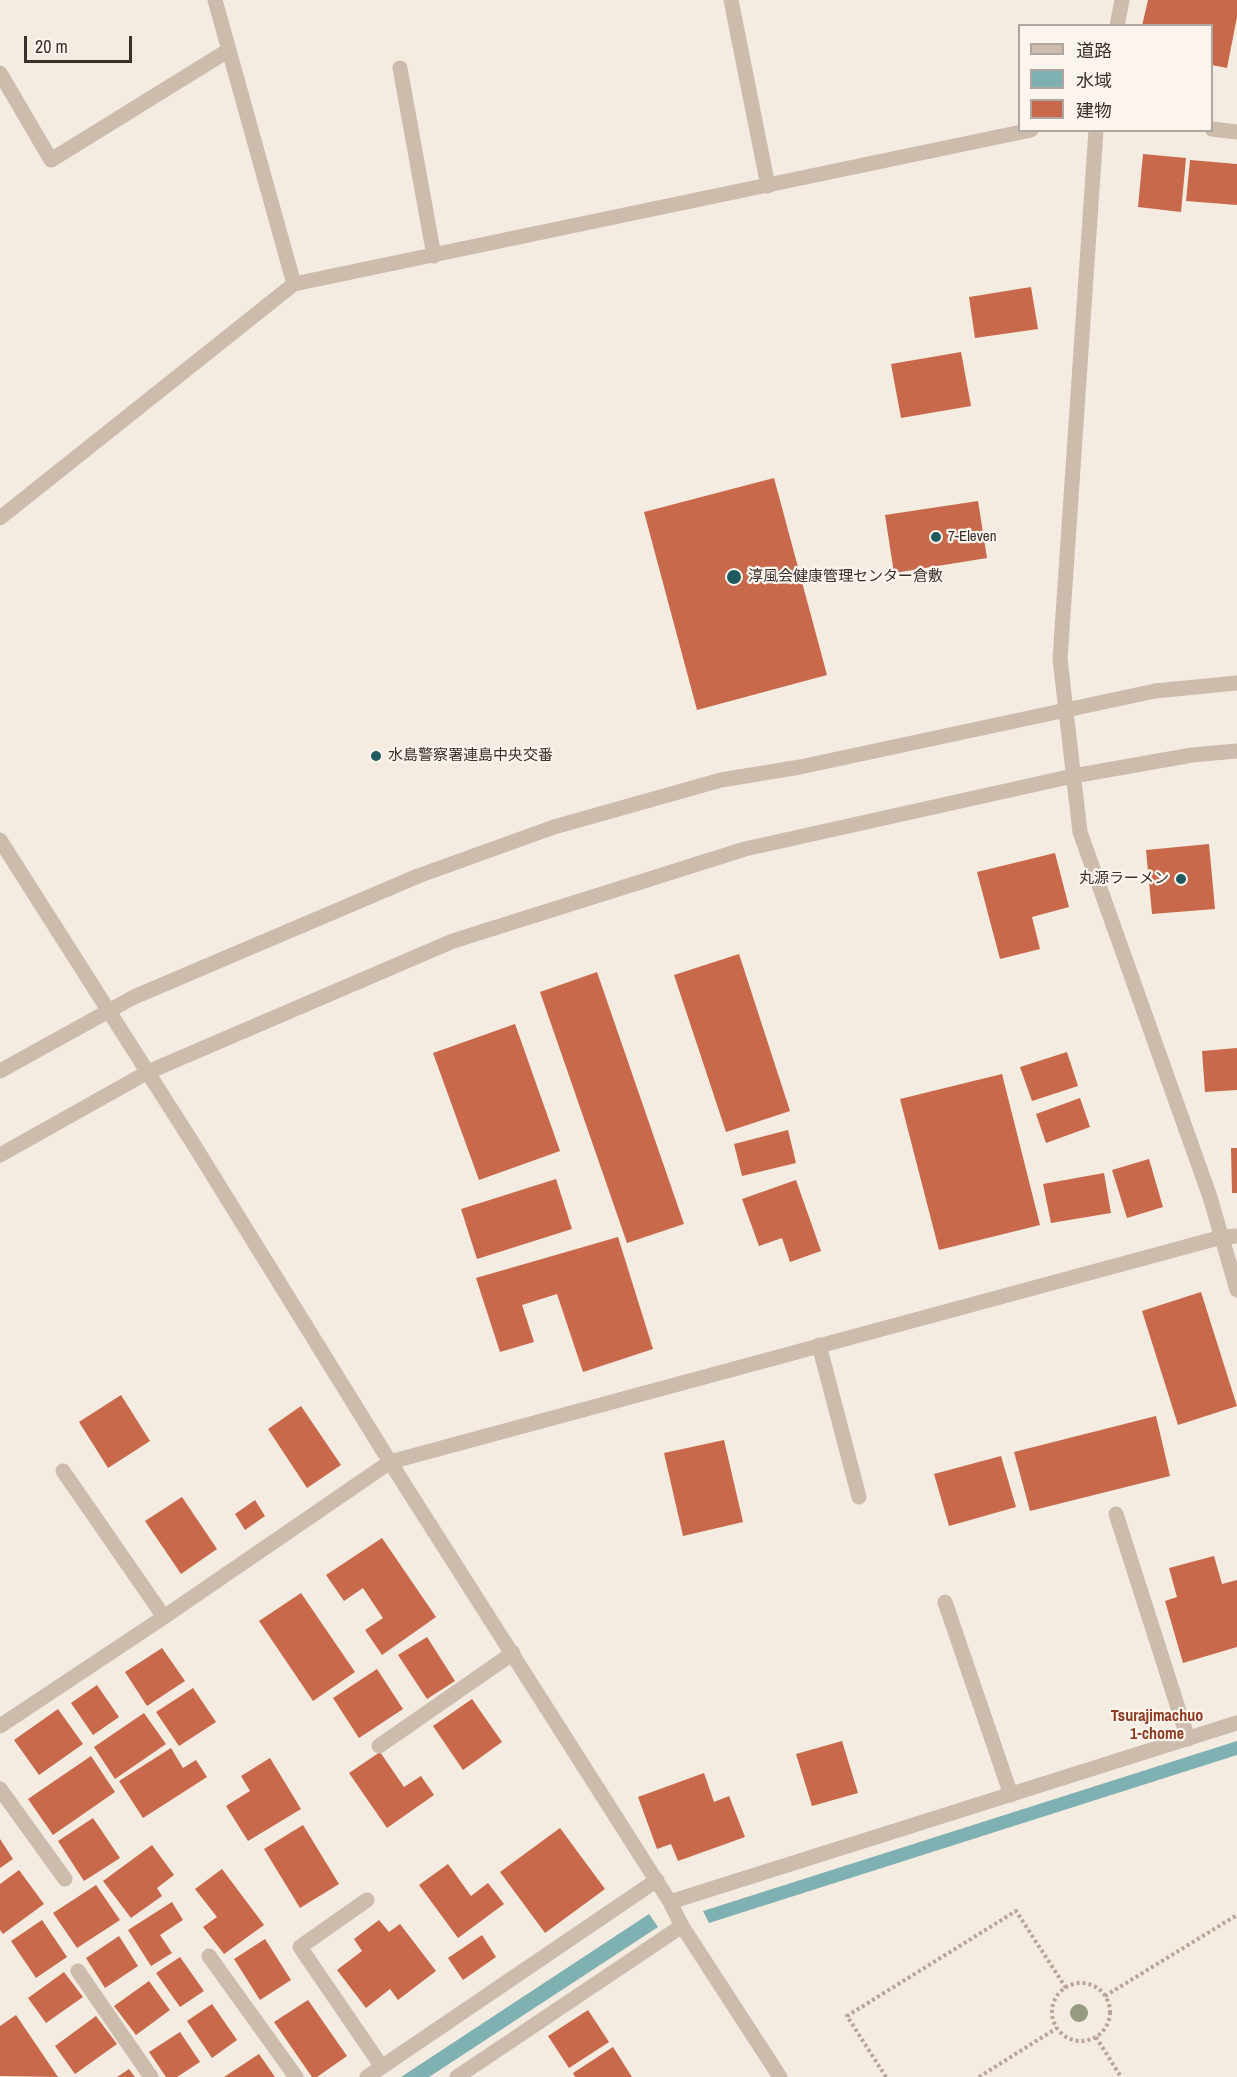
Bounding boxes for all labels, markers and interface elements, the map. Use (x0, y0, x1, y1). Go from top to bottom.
scale bar (27, 24, 135, 62)
legend (1018, 24, 1213, 132)
text: 20 m (35, 34, 68, 59)
text: 道路 (1076, 38, 1112, 63)
text: 水域 (1076, 68, 1112, 93)
text: 建物 (1076, 98, 1112, 123)
place label: 7-Eleven (948, 528, 997, 546)
marker: 7-Eleven (929, 530, 943, 544)
marker: 淳風会健康管理センター倉敷 (725, 568, 743, 586)
place label: 淳風会健康管理センター倉敷 (748, 568, 943, 586)
place label: 水島警察署連島中央交番 (388, 747, 553, 765)
marker: 水島警察署連島中央交番 (369, 749, 383, 763)
place label: 丸源ラーメン (1079, 870, 1169, 888)
marker: 丸源ラーメン (1174, 872, 1188, 886)
district label: Tsurajimachuo 1-chome (1111, 1707, 1203, 1745)

